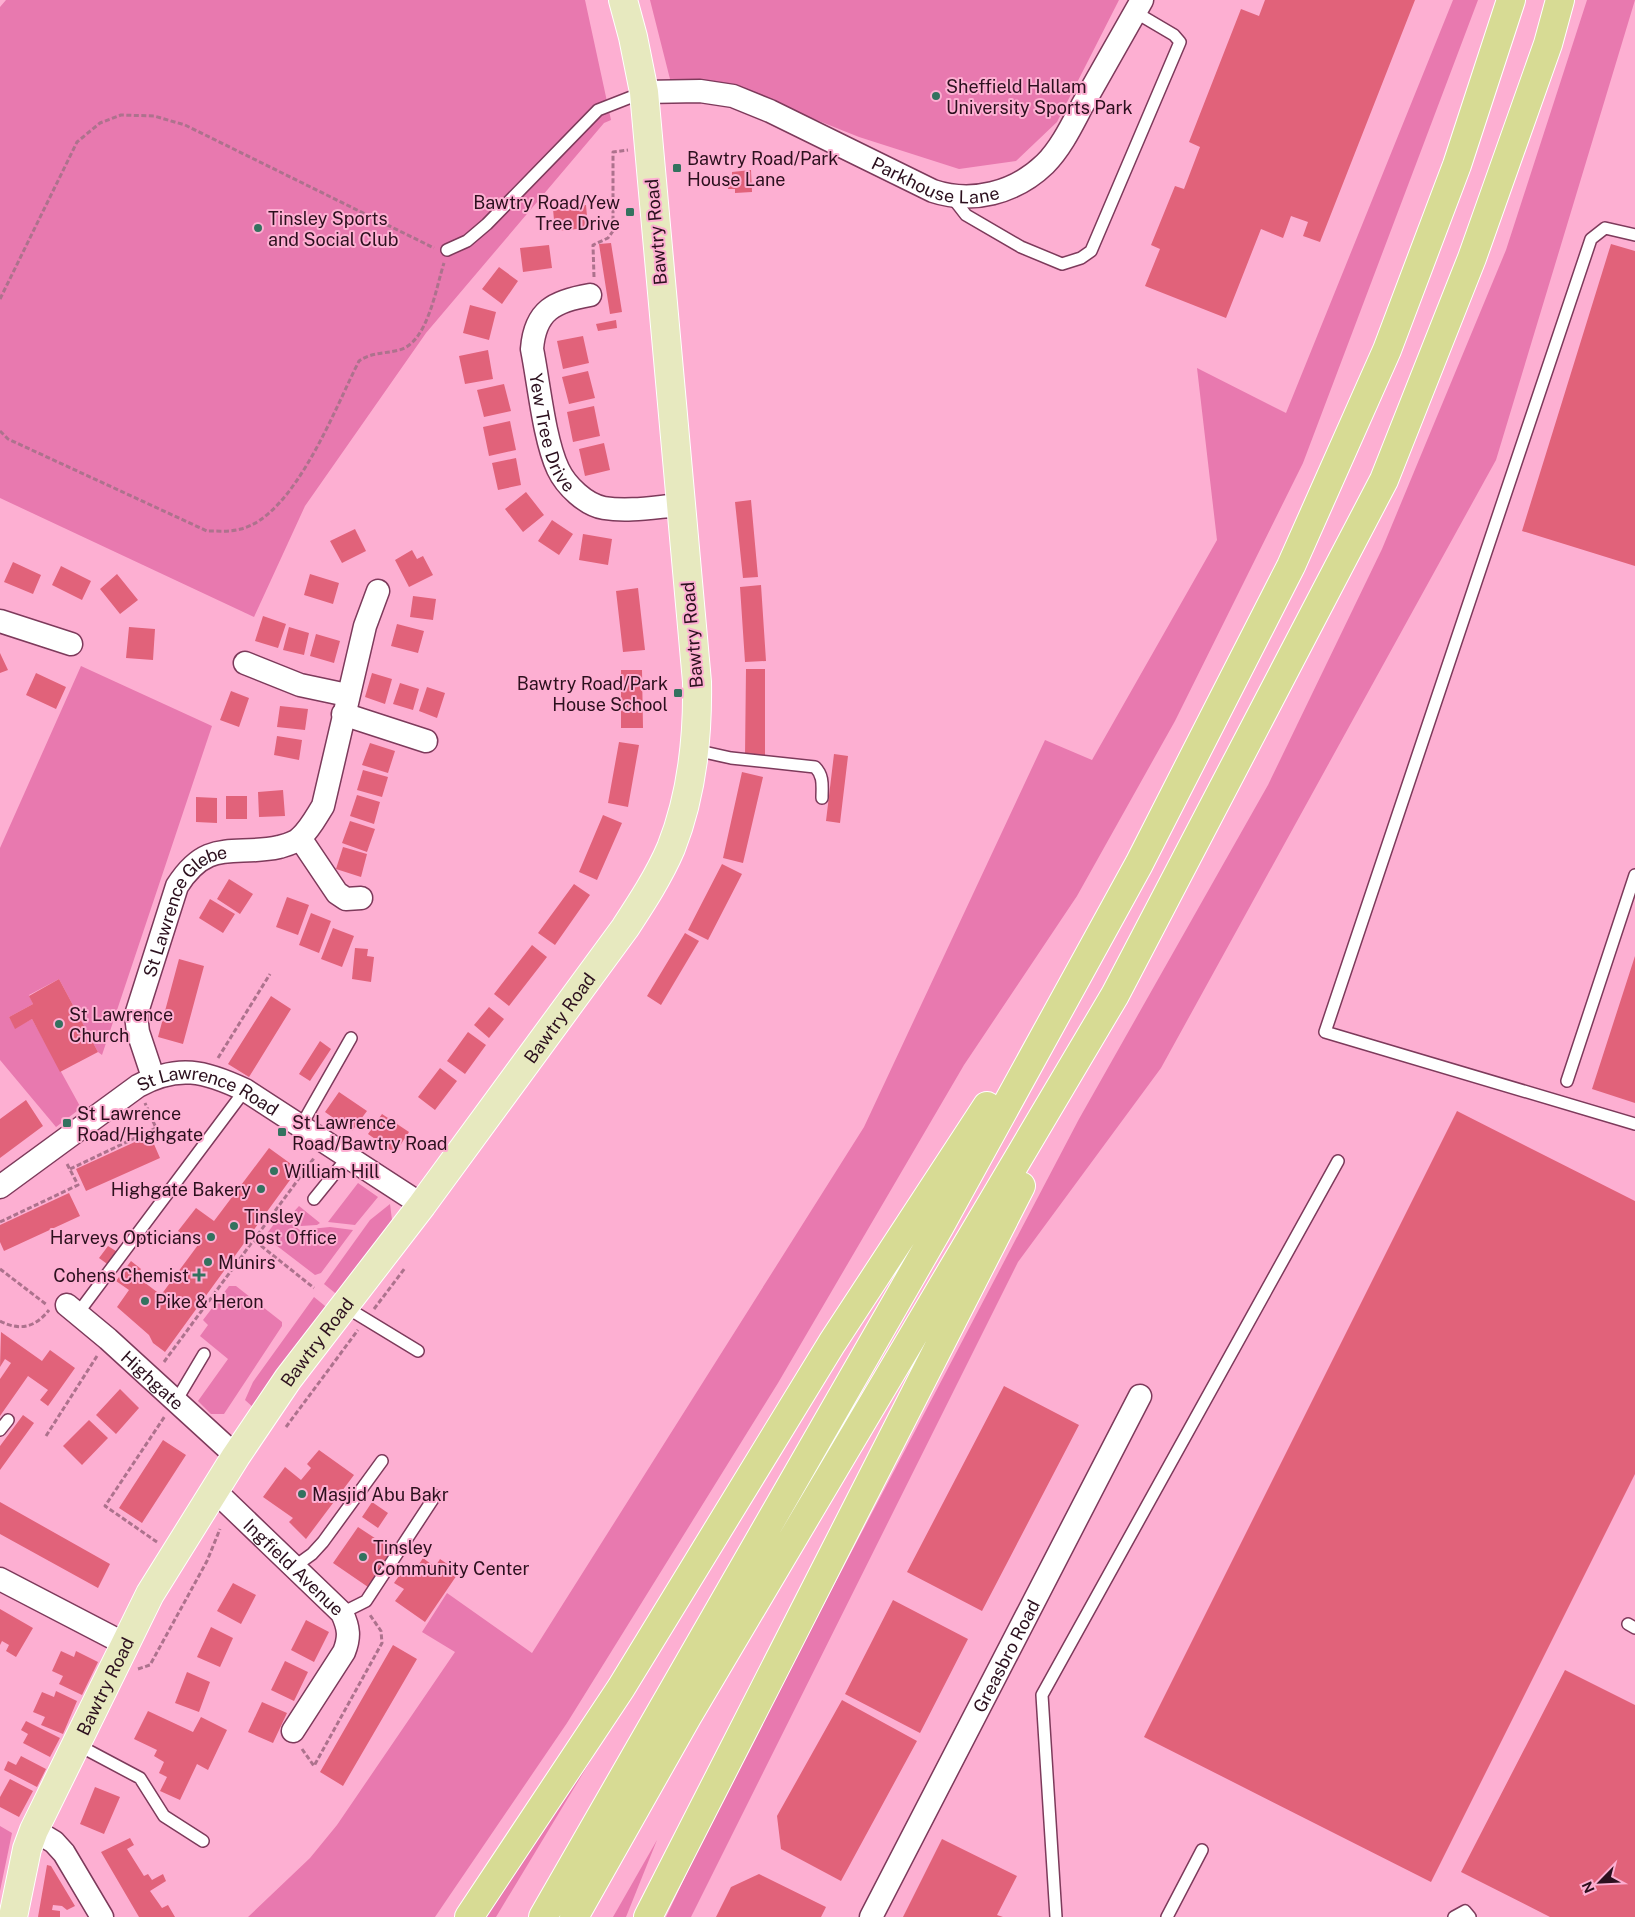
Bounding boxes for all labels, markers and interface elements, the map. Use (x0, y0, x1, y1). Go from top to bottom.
place label: Sheffield Hallam University Sports Park (946, 76, 1133, 118)
marker: Sheffield Hallam University Sports Park (930, 90, 942, 102)
place label: Bawtry Road/Park House Lane (687, 148, 838, 190)
street label: Parkhouse Lane (868, 152, 1002, 207)
marker: Bawtry Road/Park House Lane (671, 162, 683, 174)
street label: Bawtry Road (641, 178, 671, 286)
place label: Bawtry Road/Yew Tree Drive (473, 192, 620, 234)
marker: Bawtry Road/Yew Tree Drive (624, 206, 636, 218)
place label: Tinsley Sports and Social Club (268, 208, 398, 250)
marker: Tinsley Sports and Social Club (252, 222, 264, 234)
street label: Yew Tree Drive (526, 371, 580, 496)
street label: Bawtry Road (677, 581, 707, 689)
place label: Bawtry Road/Park House School (517, 673, 668, 715)
marker: Bawtry Road/Park House School (672, 687, 684, 699)
street label: St Lawrence Glebe (138, 841, 228, 980)
street label: Bawtry Road (519, 968, 599, 1067)
place label: St Lawrence Church (69, 1004, 173, 1046)
marker: St Lawrence Church (53, 1018, 65, 1030)
street label: St Lawrence Road (133, 1062, 283, 1120)
place label: St Lawrence Road/Highgate (77, 1103, 203, 1145)
place label: St Lawrence Road/Bawtry Road (292, 1112, 448, 1154)
marker: St Lawrence Road/Highgate (61, 1117, 73, 1129)
marker: St Lawrence Road/Bawtry Road (276, 1126, 288, 1138)
place label: William Hill (284, 1161, 380, 1182)
marker: William Hill (268, 1165, 280, 1177)
place label: Highgate Bakery (111, 1179, 251, 1200)
marker: Highgate Bakery (255, 1183, 267, 1195)
place label: Tinsley Post Office (244, 1206, 337, 1248)
marker: Tinsley Post Office (228, 1220, 240, 1232)
place label: Harveys Opticians (50, 1227, 201, 1248)
marker: Harveys Opticians (205, 1231, 217, 1243)
place label: Munirs (218, 1252, 276, 1273)
marker: Munirs (202, 1256, 214, 1268)
place label: Cohens Chemist (53, 1265, 189, 1286)
marker: Cohens Chemist (193, 1269, 205, 1281)
place label: Pike & Heron (155, 1291, 264, 1312)
street label: Bawtry Road (276, 1293, 357, 1390)
marker: Pike & Heron (139, 1295, 151, 1307)
street label: Highgate (117, 1346, 188, 1414)
place label: Masjid Abu Bakr (312, 1484, 449, 1505)
marker: Masjid Abu Bakr (296, 1488, 308, 1500)
street label: Ingfield Avenue (240, 1514, 348, 1620)
place label: Tinsley Community Center (373, 1537, 530, 1579)
marker: Tinsley Community Center (357, 1551, 369, 1563)
street label: Greasbro Road (968, 1596, 1044, 1716)
street label: Bawtry Road (72, 1634, 138, 1739)
north arrow (1575, 1857, 1625, 1907)
text: N (1579, 1879, 1598, 1896)

